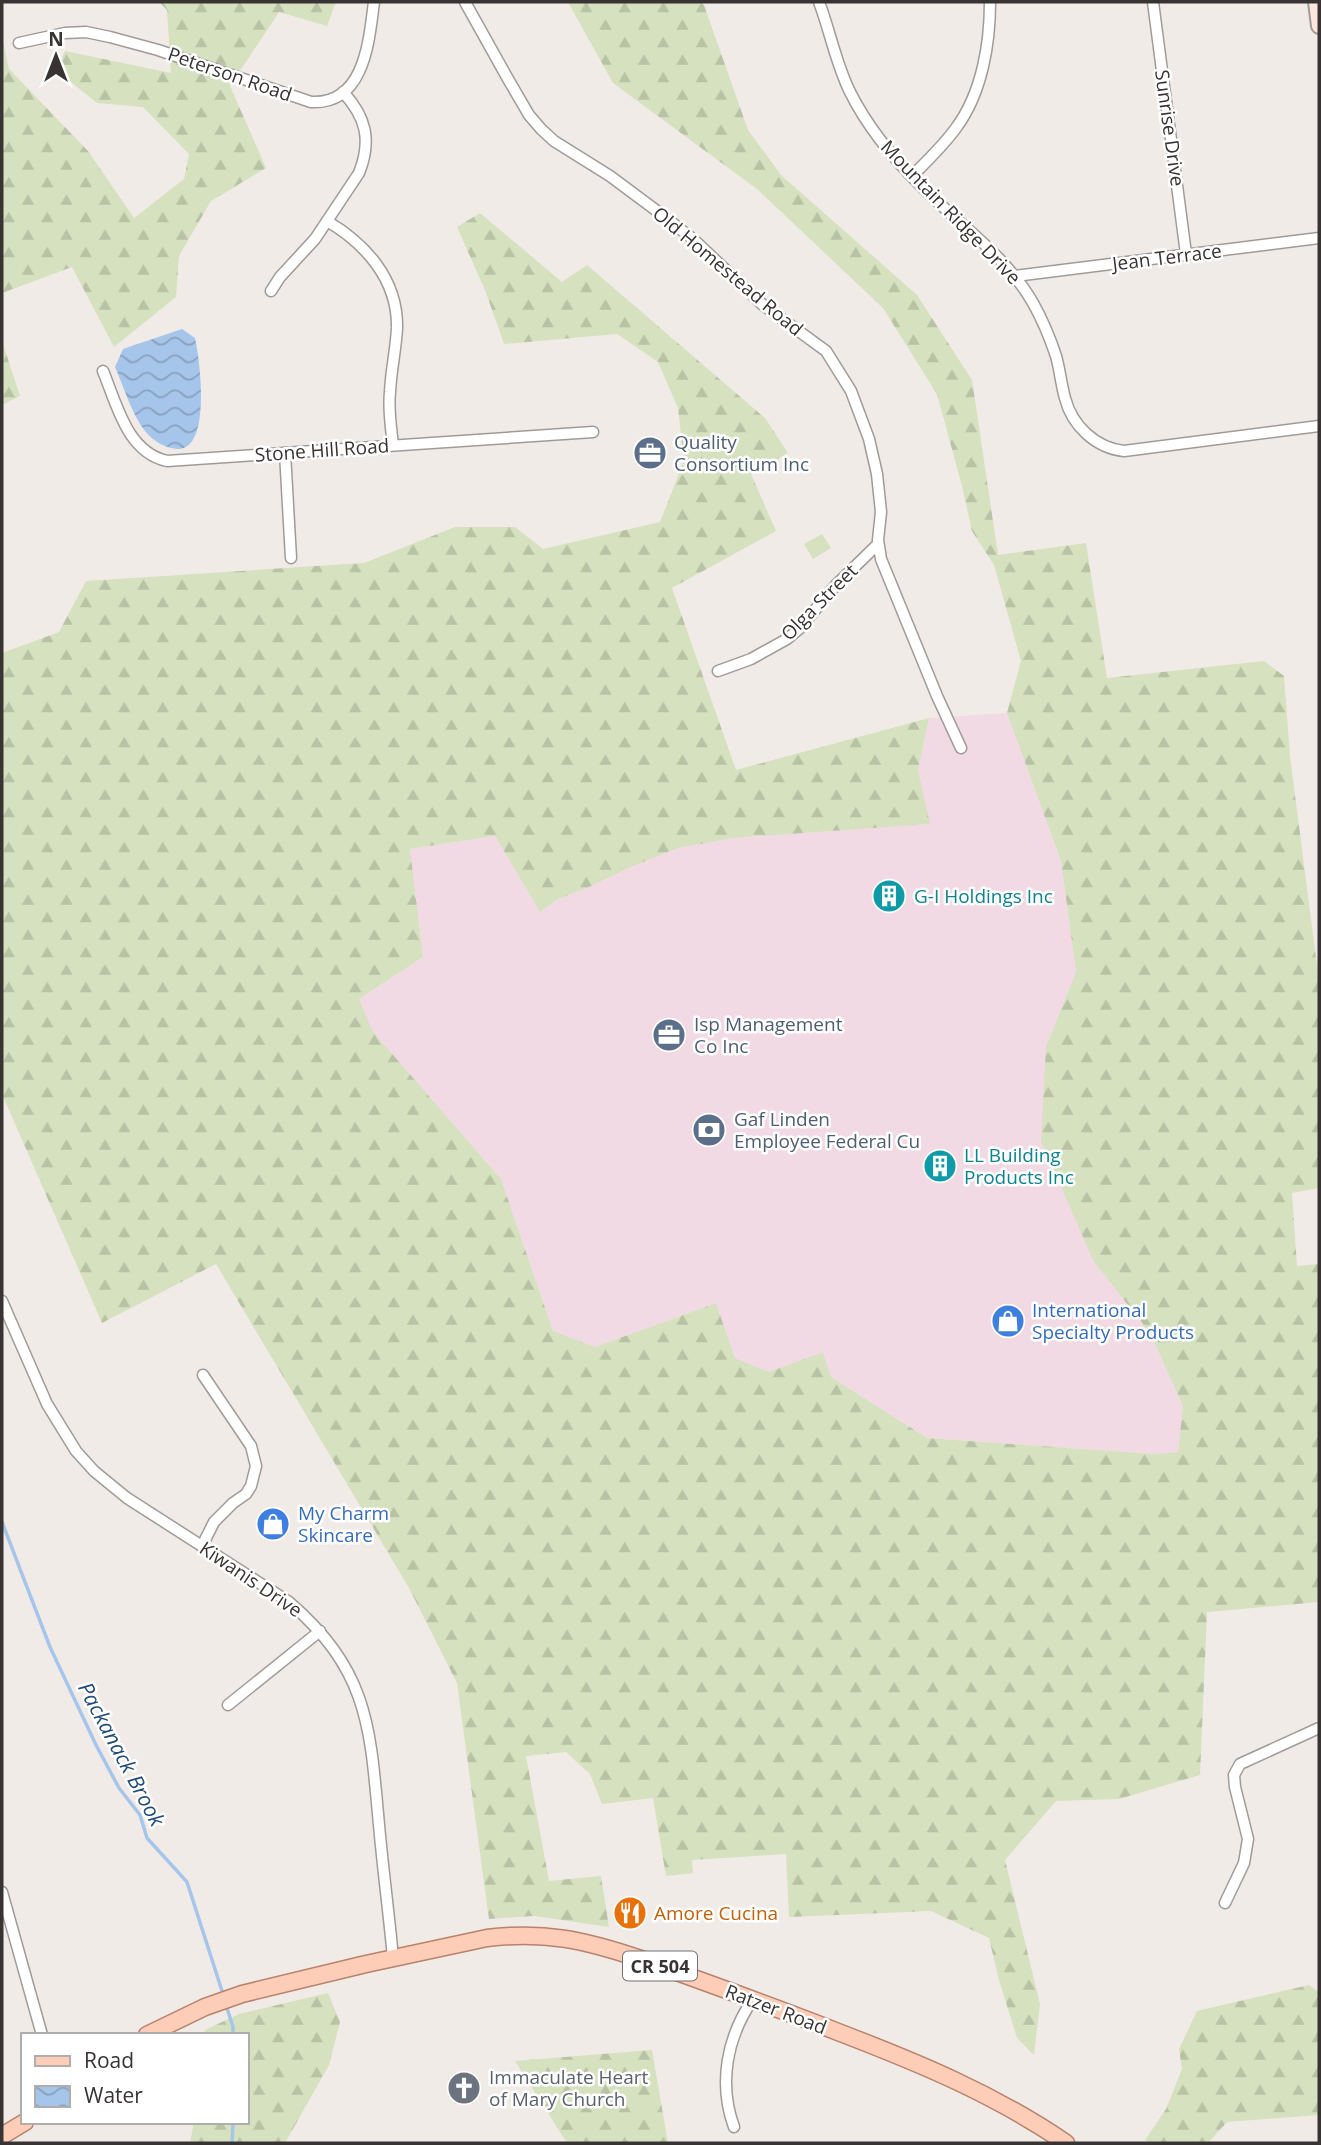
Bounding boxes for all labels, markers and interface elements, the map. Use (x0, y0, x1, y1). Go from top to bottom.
north arrow (21, 21, 91, 91)
text: N (48, 26, 64, 52)
street label: Peterson Road (164, 41, 296, 107)
street label: Sunrise Drive (1149, 68, 1191, 188)
street label: Mountain Ridge Drive (875, 134, 1027, 290)
street label: Old Homestead Road (647, 200, 809, 342)
street label: Jean Terrace (1109, 237, 1223, 277)
place label: Quality Consortium Inc (674, 429, 809, 477)
street label: Stone Hill Road (254, 432, 390, 468)
office icon: Quality Consortium Inc (631, 434, 669, 472)
street label: Olga Street (775, 558, 863, 646)
building icon: G-I Holdings Inc (870, 877, 908, 915)
place label: G-I Holdings Inc (914, 883, 1053, 909)
place label: Isp Management Co Inc (694, 1011, 843, 1059)
office icon: Isp Management Co Inc (650, 1016, 688, 1054)
place label: Gaf Linden Employee Federal Cu (734, 1106, 920, 1154)
bank icon: Gaf Linden Employee Federal Cu (690, 1111, 728, 1149)
place label: LL Building Products Inc (964, 1142, 1074, 1190)
building icon: LL Building Products Inc (921, 1147, 959, 1185)
place label: International Specialty Products (1032, 1297, 1194, 1345)
shop icon: International Specialty Products (989, 1302, 1027, 1340)
place label: My Charm Skincare (298, 1500, 389, 1548)
shop icon: My Charm Skincare (254, 1505, 292, 1543)
street label: Kiwanis Drive (195, 1535, 307, 1623)
water label: Packanack Brook (72, 1677, 172, 1832)
restaurant icon: Amore Cucina (611, 1894, 649, 1932)
place label: Amore Cucina (654, 1900, 778, 1926)
road number: CR 504 (623, 1952, 697, 1980)
street label: Ratzer Road (722, 1978, 830, 2040)
legend (21, 2033, 248, 2124)
text: Road (84, 2046, 134, 2074)
place label: Immaculate Heart of Mary Church (489, 2064, 649, 2112)
church icon: Immaculate Heart of Mary Church (445, 2069, 483, 2107)
text: Water (84, 2081, 143, 2109)

